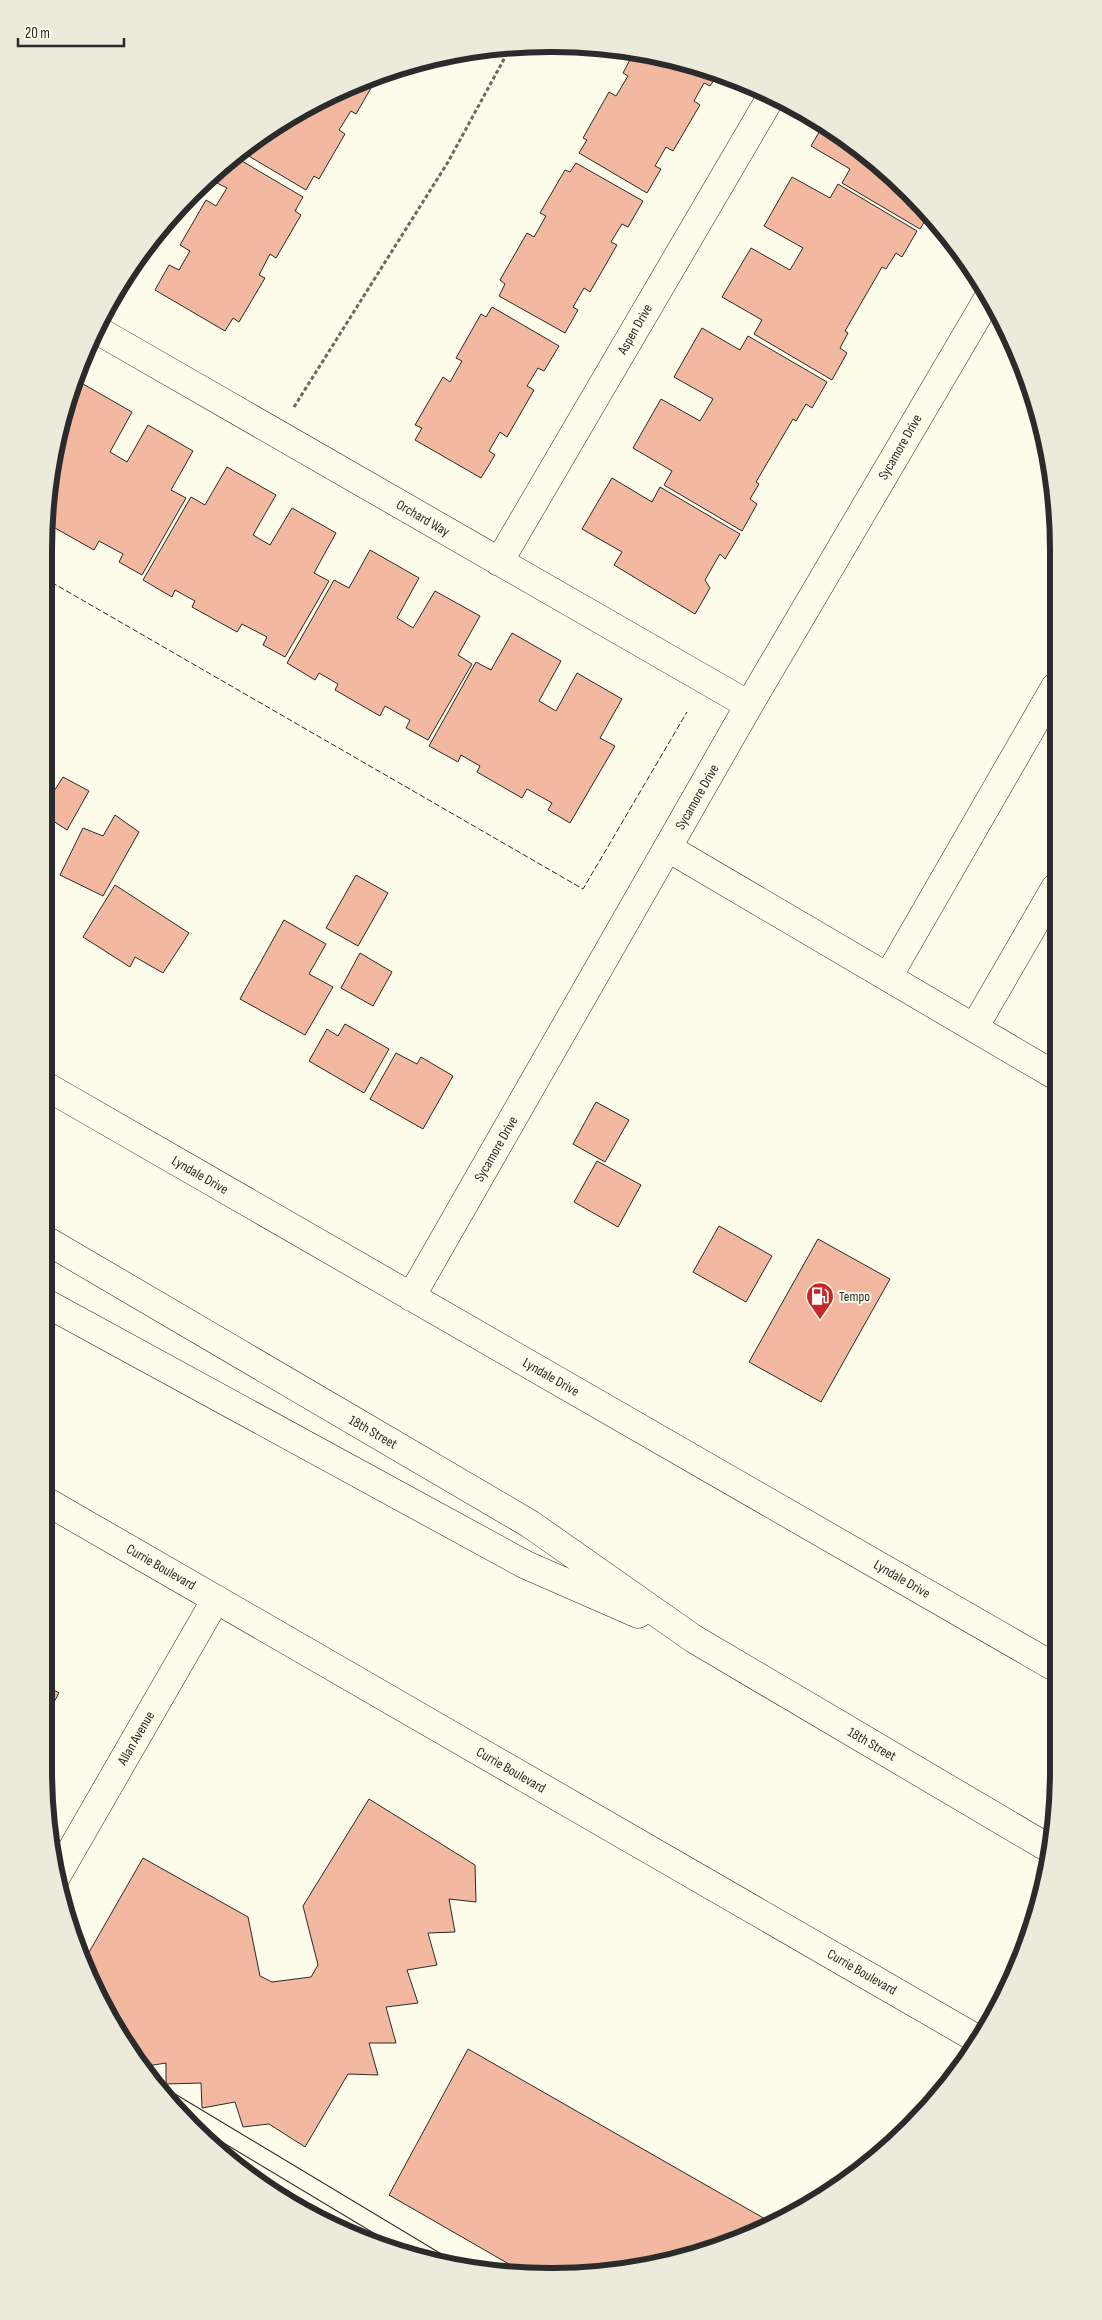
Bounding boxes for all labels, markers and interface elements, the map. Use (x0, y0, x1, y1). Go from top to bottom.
scale bar (18, 15, 124, 47)
text: 20 m (25, 24, 50, 43)
street label: Aspen Drive (613, 301, 656, 358)
street label: Sycamore Drive (874, 411, 926, 483)
street label: Orchard Way (393, 496, 453, 540)
street label: Sycamore Drive (671, 761, 723, 833)
street label: Sycamore Drive (470, 1113, 522, 1185)
street label: Lyndale Drive (169, 1152, 231, 1198)
fuel station icon: Tempo (805, 1281, 835, 1320)
place label: Tempo (839, 1288, 870, 1305)
street label: Lyndale Drive (520, 1354, 582, 1400)
street label: 18th Street (346, 1411, 400, 1453)
street label: Currie Boulevard (123, 1540, 199, 1594)
street label: Lyndale Drive (871, 1556, 933, 1602)
street label: Allan Avenue (113, 1708, 158, 1769)
street label: 18th Street (845, 1723, 899, 1765)
street label: Currie Boulevard (473, 1743, 549, 1797)
street label: Currie Boulevard (824, 1945, 900, 1999)

